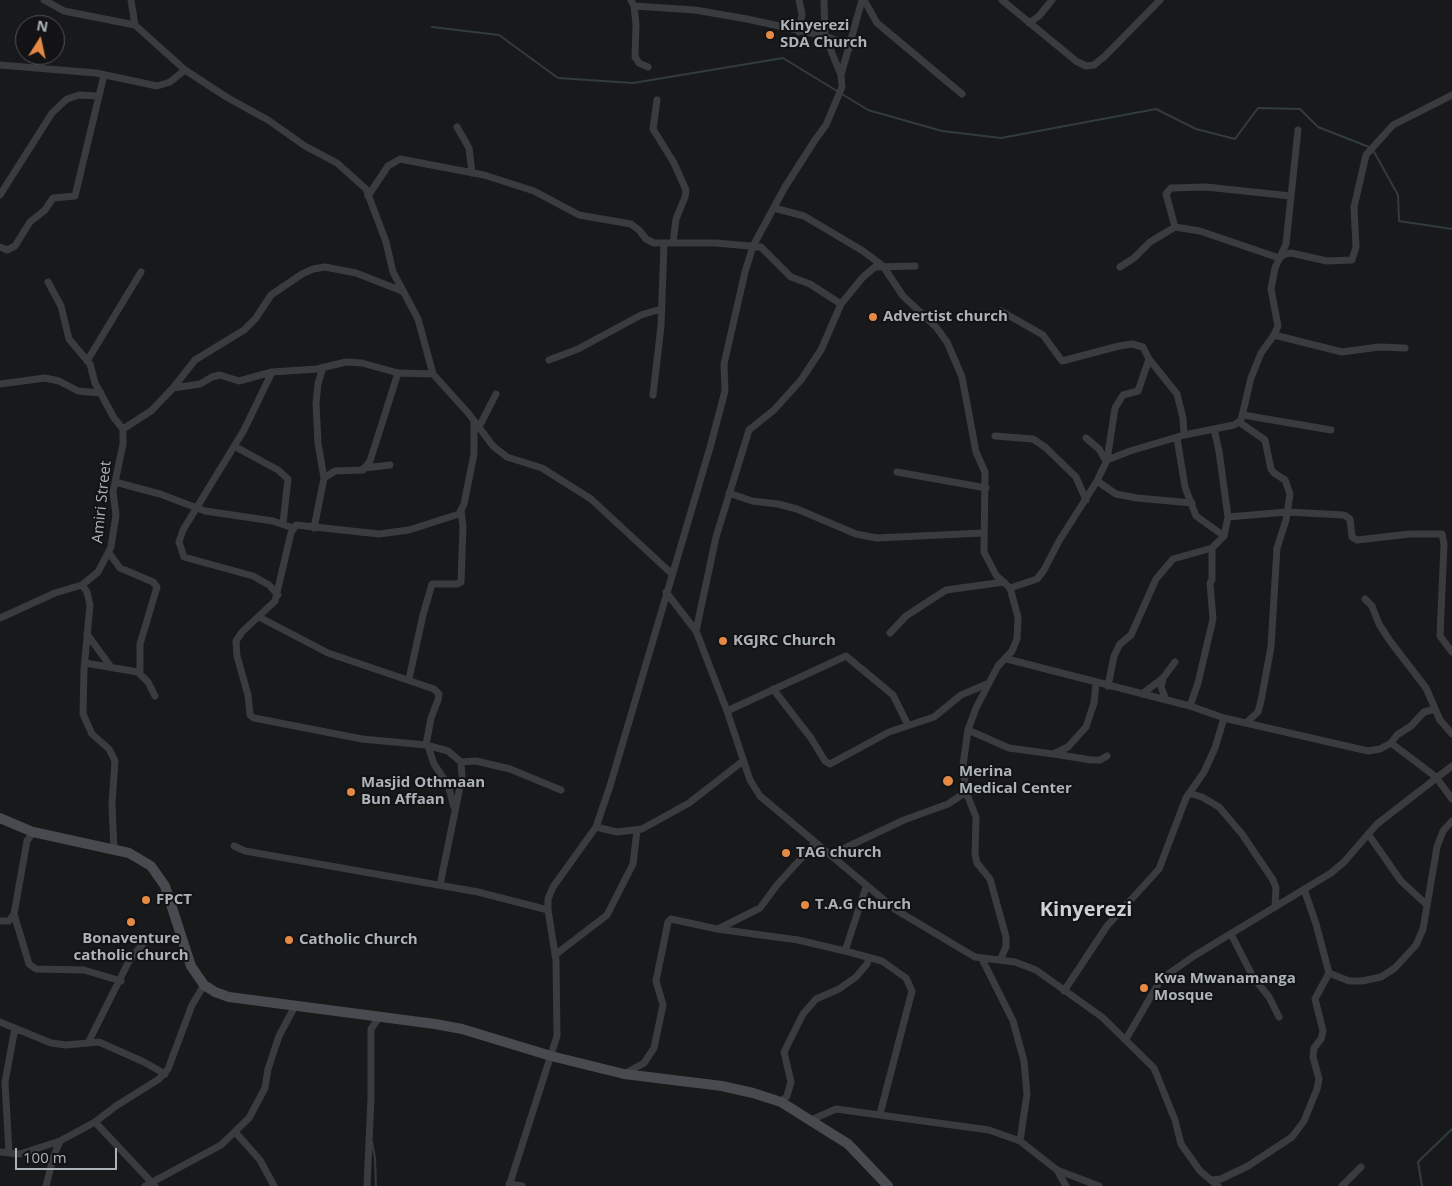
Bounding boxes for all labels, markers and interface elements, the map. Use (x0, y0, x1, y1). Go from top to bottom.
north arrow (15, 15, 65, 65)
text: N (35, 15, 50, 36)
place label: Kinyerezi SDA Church (780, 17, 867, 52)
marker: Kinyerezi SDA Church (764, 29, 776, 41)
place label: Advertist church (883, 308, 1008, 326)
marker: Advertist church (867, 311, 879, 323)
street label: Amiri Street (89, 460, 115, 544)
place label: KGJRC Church (733, 632, 836, 650)
marker: KGJRC Church (717, 635, 729, 647)
place label: Merina Medical Center (959, 763, 1072, 798)
place label: Masjid Othmaan Bun Affaan (361, 774, 485, 809)
marker: Merina Medical Center (941, 774, 955, 788)
marker: Masjid Othmaan Bun Affaan (345, 786, 357, 798)
place label: TAG church (796, 844, 882, 862)
marker: TAG church (780, 847, 792, 859)
place label: FPCT (156, 891, 192, 909)
marker: FPCT (140, 894, 152, 906)
place label: T.A.G Church (815, 896, 911, 914)
district label: Kinyerezi (1040, 898, 1132, 922)
marker: T.A.G Church (799, 899, 811, 911)
marker: Bonaventure catholic church (125, 916, 137, 928)
place label: Bonaventure catholic church (73, 930, 189, 965)
place label: Catholic Church (299, 931, 418, 949)
marker: Catholic Church (283, 934, 295, 946)
place label: Kwa Mwanamanga Mosque (1154, 970, 1296, 1005)
marker: Kwa Mwanamanga Mosque (1138, 982, 1150, 994)
scale bar (18, 1138, 120, 1170)
text: 100 m (23, 1147, 67, 1167)

